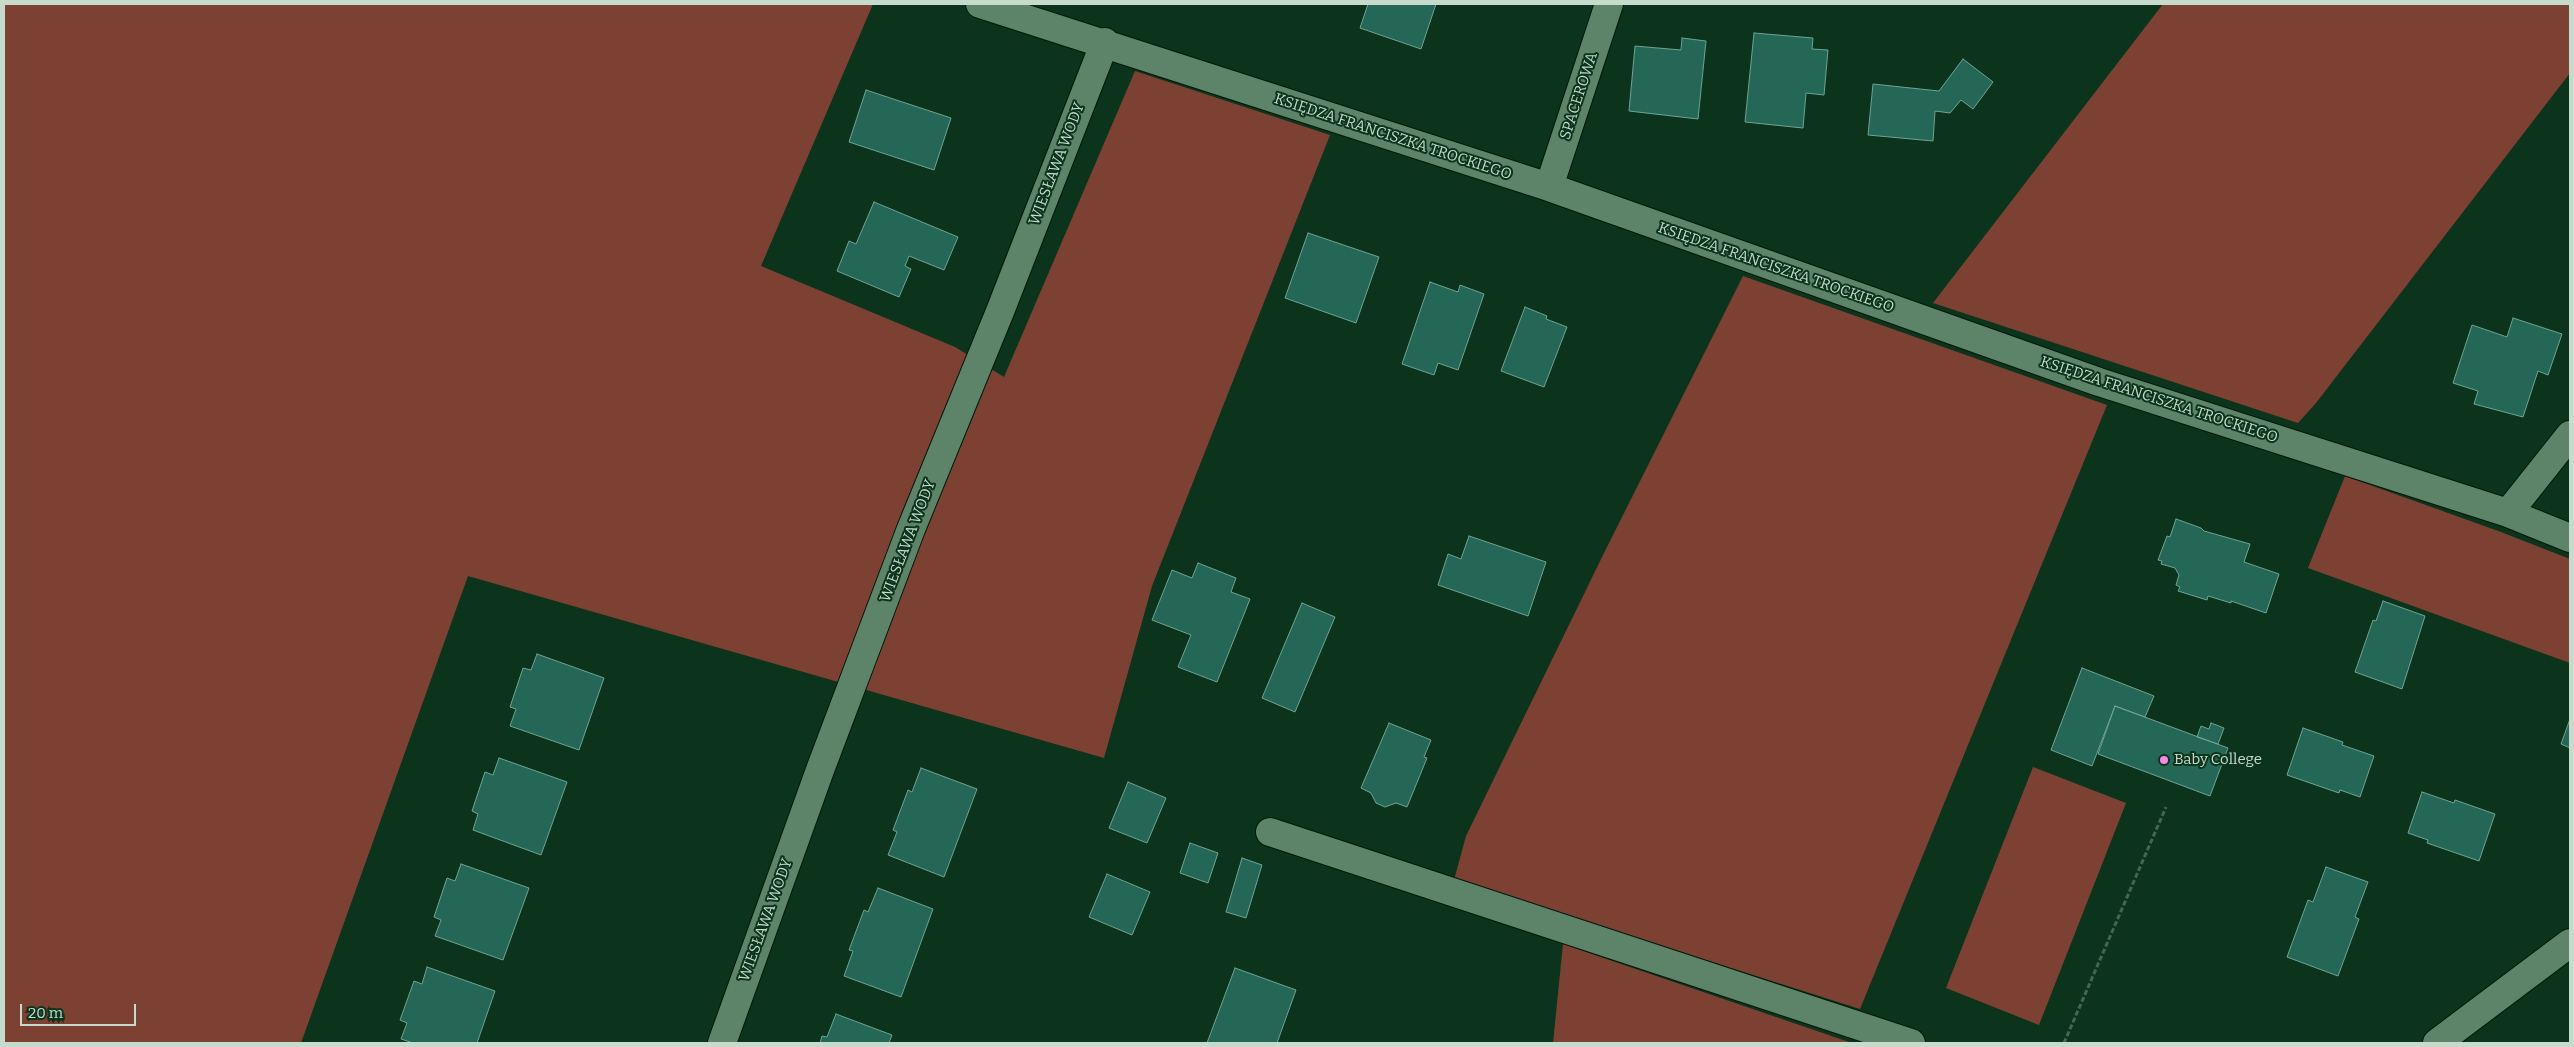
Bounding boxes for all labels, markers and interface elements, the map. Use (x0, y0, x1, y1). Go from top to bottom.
street label: SPACEROWA (1556, 50, 1602, 142)
street label: KSIĘDZA FRANCISZKA TROCKIEGO (1272, 90, 1514, 184)
street label: WIESŁAWA WODY (1025, 100, 1089, 228)
street label: KSIĘDZA FRANCISZKA TROCKIEGO (1656, 219, 1896, 317)
street label: KSIĘDZA FRANCISZKA TROCKIEGO (2038, 353, 2280, 447)
street label: WIESŁAWA WODY (876, 477, 940, 605)
place label: Baby College (2174, 751, 2262, 769)
marker: Baby College (2158, 754, 2170, 766)
street label: WIESŁAWA WODY (735, 856, 797, 984)
scale bar (22, 994, 139, 1026)
text: 20 m (28, 1004, 63, 1022)

